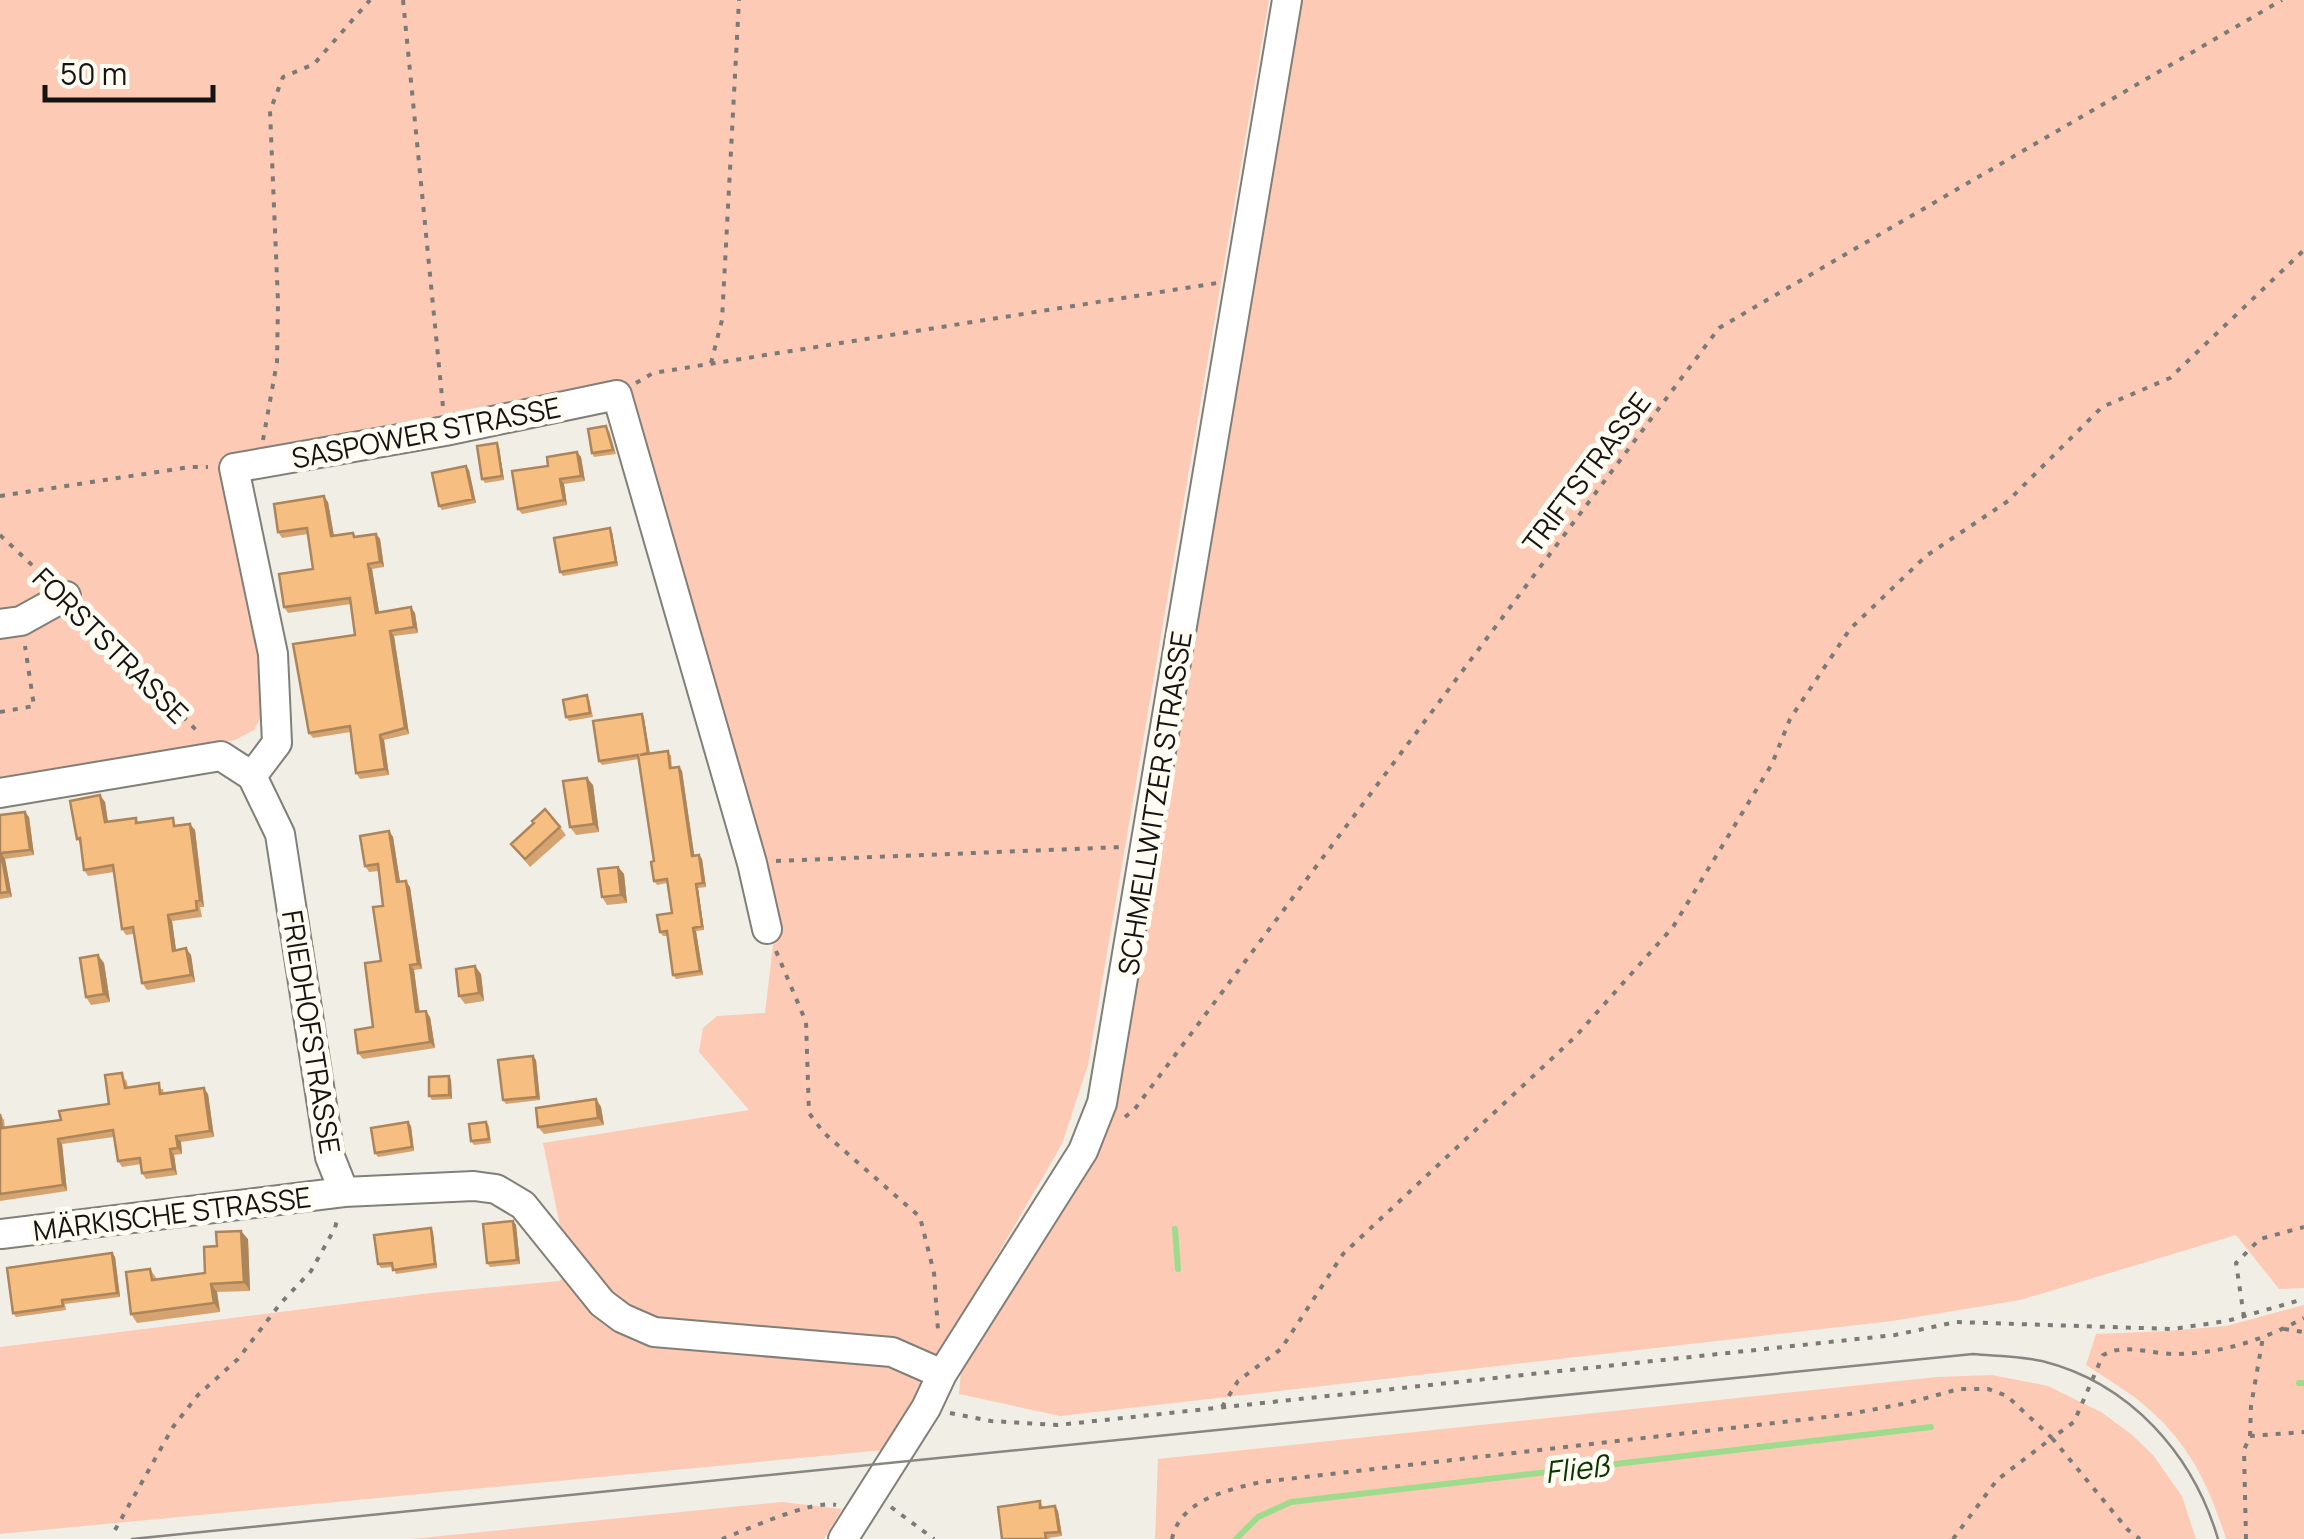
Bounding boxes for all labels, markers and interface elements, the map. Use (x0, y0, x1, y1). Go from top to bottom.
scale bar (45, 40, 212, 102)
text: 50 m (60, 53, 127, 94)
street label: TRIFTSTRASSE (1513, 384, 1659, 560)
street label: SASPOWER STRASSE (288, 387, 564, 477)
street label: FORSTSTRASSE (25, 559, 197, 731)
street label: SCHMELLWITZER STRASSE (1108, 628, 1200, 978)
street label: FRIEDHOFSTRASSE (274, 907, 350, 1157)
street label: MÄRKISCHE STRASSE (31, 1177, 313, 1249)
water label: Fließ (1542, 1444, 1613, 1492)

